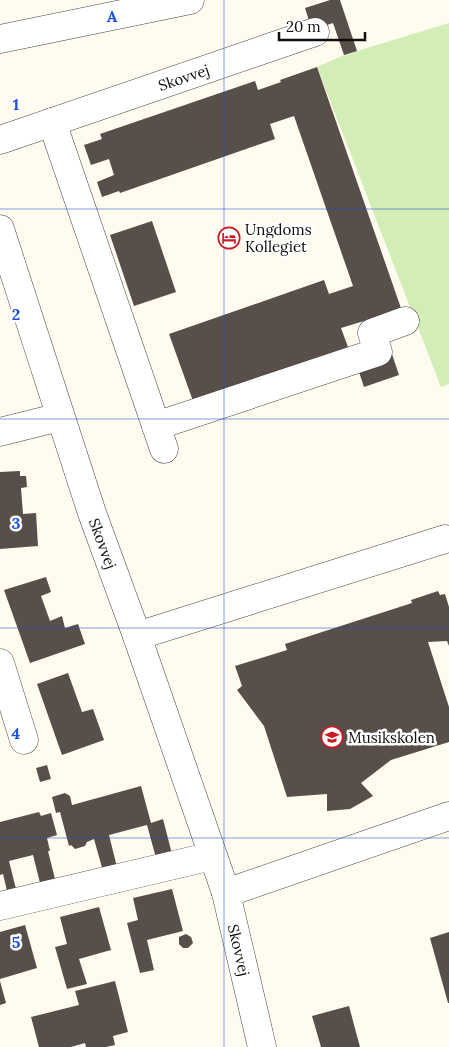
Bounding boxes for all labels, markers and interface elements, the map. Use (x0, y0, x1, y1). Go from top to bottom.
text: A (107, 6, 118, 26)
scale bar (279, 10, 365, 42)
text: 20 m (286, 17, 321, 36)
street label: Skovvej (156, 60, 211, 95)
text: 1 (13, 94, 19, 114)
place label: Ungdoms Kollegiet (245, 220, 312, 256)
hotel icon: Ungdoms Kollegiet (217, 226, 241, 250)
text: 2 (12, 304, 20, 324)
text: 3 (12, 513, 21, 533)
street label: Skovvej (85, 516, 121, 571)
text: 4 (12, 723, 21, 743)
school or university icon: Musikskolen (320, 725, 344, 749)
place label: Musikskolen (348, 728, 435, 747)
street label: Skovvej (224, 922, 255, 978)
text: 5 (12, 932, 21, 952)

